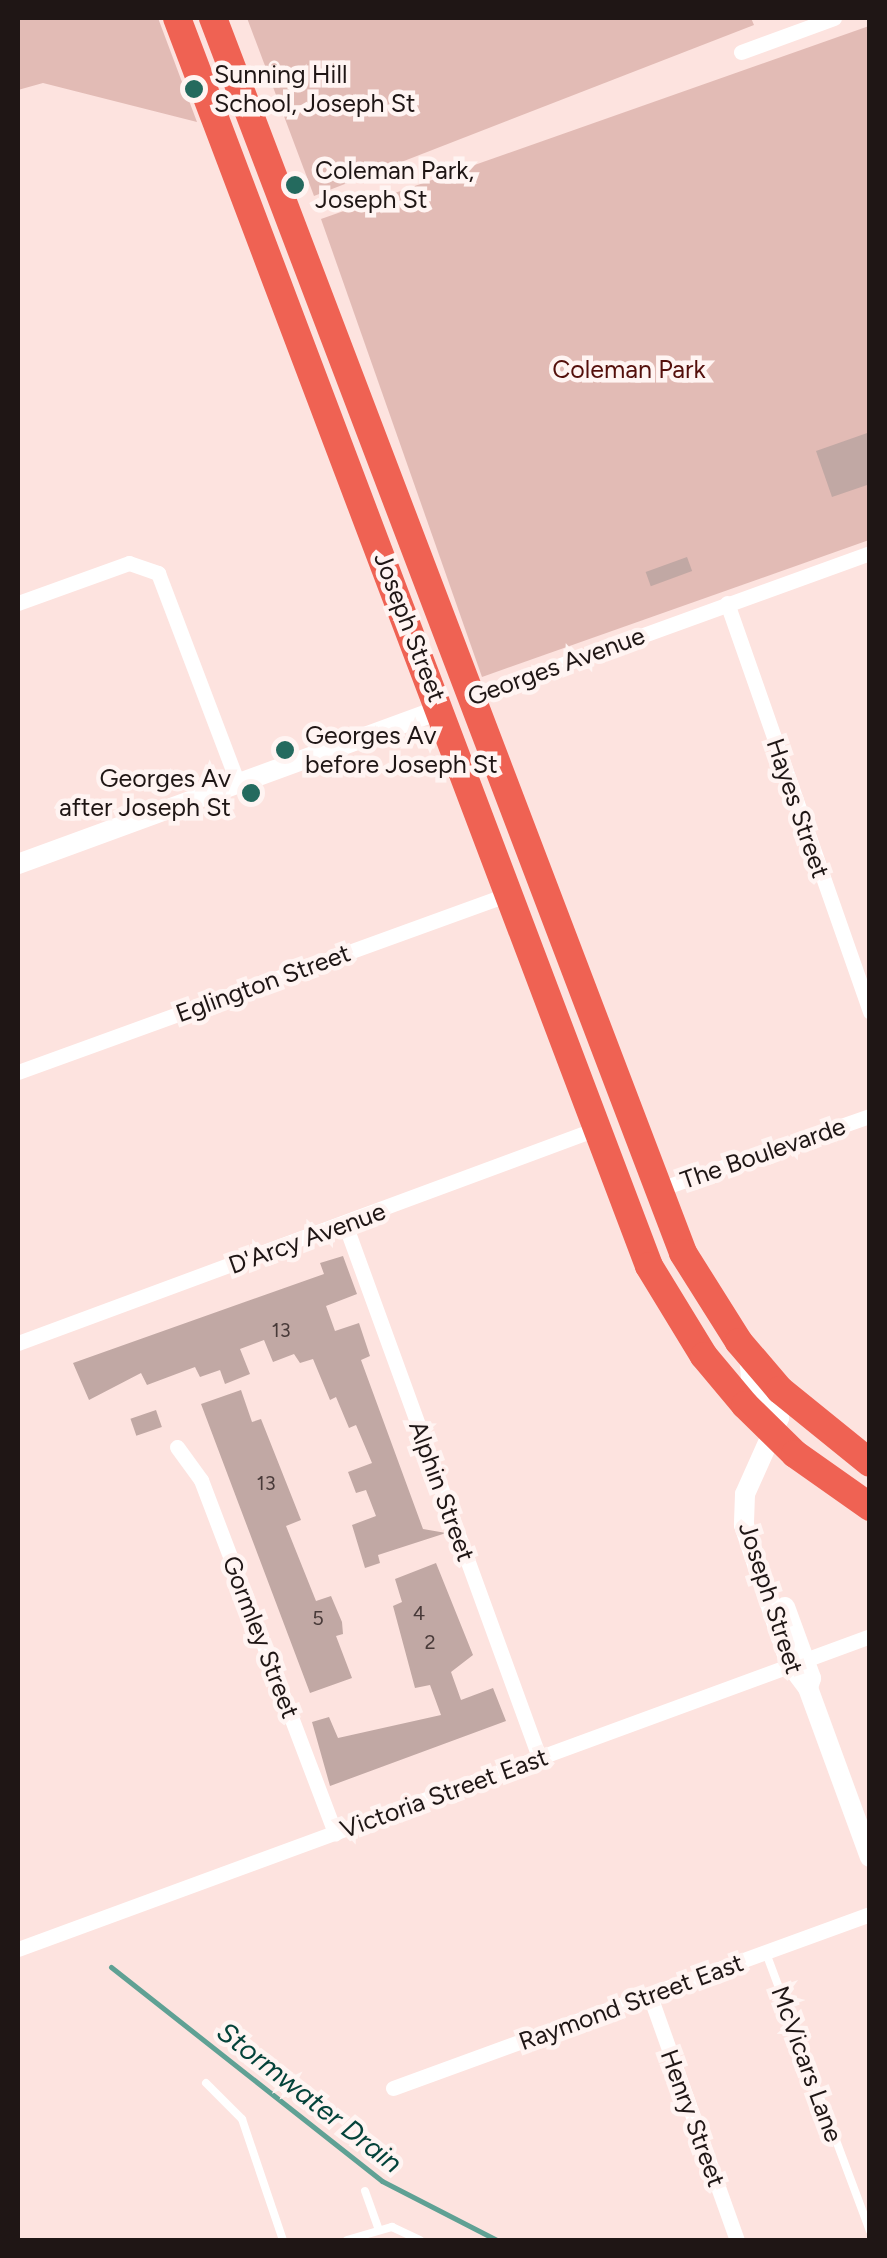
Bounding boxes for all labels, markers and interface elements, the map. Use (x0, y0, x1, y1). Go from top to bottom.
place label: Sunning Hill School, Joseph St (214, 60, 416, 119)
marker: Sunning Hill School, Joseph St (183, 78, 205, 100)
place label: Coleman Park, Joseph St (315, 156, 474, 215)
marker: Coleman Park, Joseph St (284, 174, 306, 196)
park label: Coleman Park (552, 354, 706, 384)
street label: Joseph Street (368, 548, 452, 706)
street label: Georges Avenue (463, 620, 649, 712)
place label: Georges Av before Joseph St (305, 721, 498, 780)
street label: Hayes Street (760, 734, 836, 882)
marker: Georges Av before Joseph St (274, 739, 296, 761)
place label: Georges Av after Joseph St (59, 764, 231, 823)
marker: Georges Av after Joseph St (240, 782, 262, 804)
street label: Eglington Street (172, 938, 354, 1028)
street label: The Boulevarde (677, 1111, 849, 1195)
street label: D'Arcy Avenue (225, 1196, 389, 1280)
house number: 13 (271, 1318, 291, 1342)
street label: Alphin Street (403, 1417, 481, 1565)
house number: 13 (256, 1471, 276, 1495)
street label: Joseph Street (732, 1518, 810, 1678)
street label: Gormley Street (216, 1552, 306, 1722)
house number: 4 (413, 1601, 425, 1625)
house number: 5 (312, 1606, 324, 1630)
house number: 2 (424, 1630, 436, 1654)
street label: Victoria Street East (336, 1742, 552, 1844)
street label: Raymond Street East (515, 1947, 747, 2057)
street label: McVicars Lane (765, 1982, 849, 2146)
water label: Stormwater Drain (211, 2014, 409, 2180)
street label: Henry Street (654, 2045, 732, 2191)

